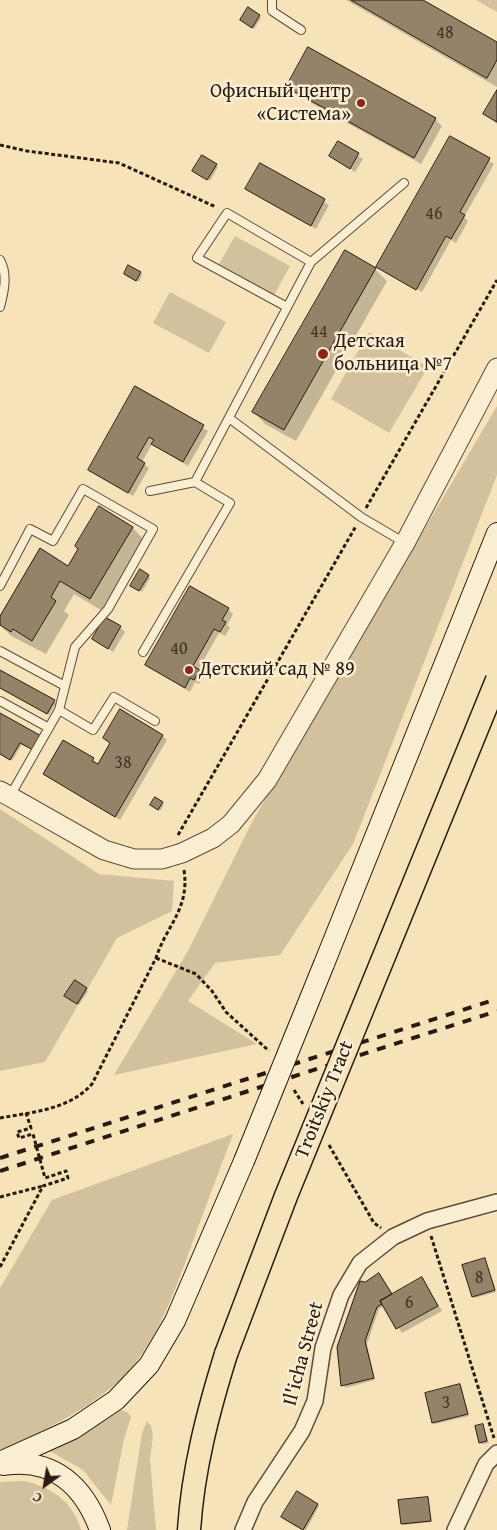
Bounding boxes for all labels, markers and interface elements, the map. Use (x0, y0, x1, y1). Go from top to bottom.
house number: 48 (436, 22, 454, 44)
place label: Офисный центр «Система» (210, 80, 351, 127)
marker: Офисный центр «Система» (355, 97, 367, 109)
house number: 46 (425, 203, 443, 225)
house number: 44 (310, 321, 328, 343)
place label: Детская больница №7 (334, 330, 452, 377)
marker: Детская больница №7 (316, 347, 330, 361)
house number: 40 (170, 638, 188, 660)
place label: Детский сад № 89 (199, 658, 355, 682)
marker: Детский сад № 89 (183, 664, 195, 676)
house number: 38 (114, 752, 132, 774)
street label: Troitskiy Tract (291, 1038, 359, 1162)
house number: 8 (475, 1267, 483, 1289)
house number: 6 (405, 1292, 413, 1314)
street label: Il'icha Street (279, 1299, 329, 1409)
house number: 3 (442, 1392, 450, 1414)
north arrow (20, 1460, 70, 1510)
text: С (28, 1487, 46, 1508)

